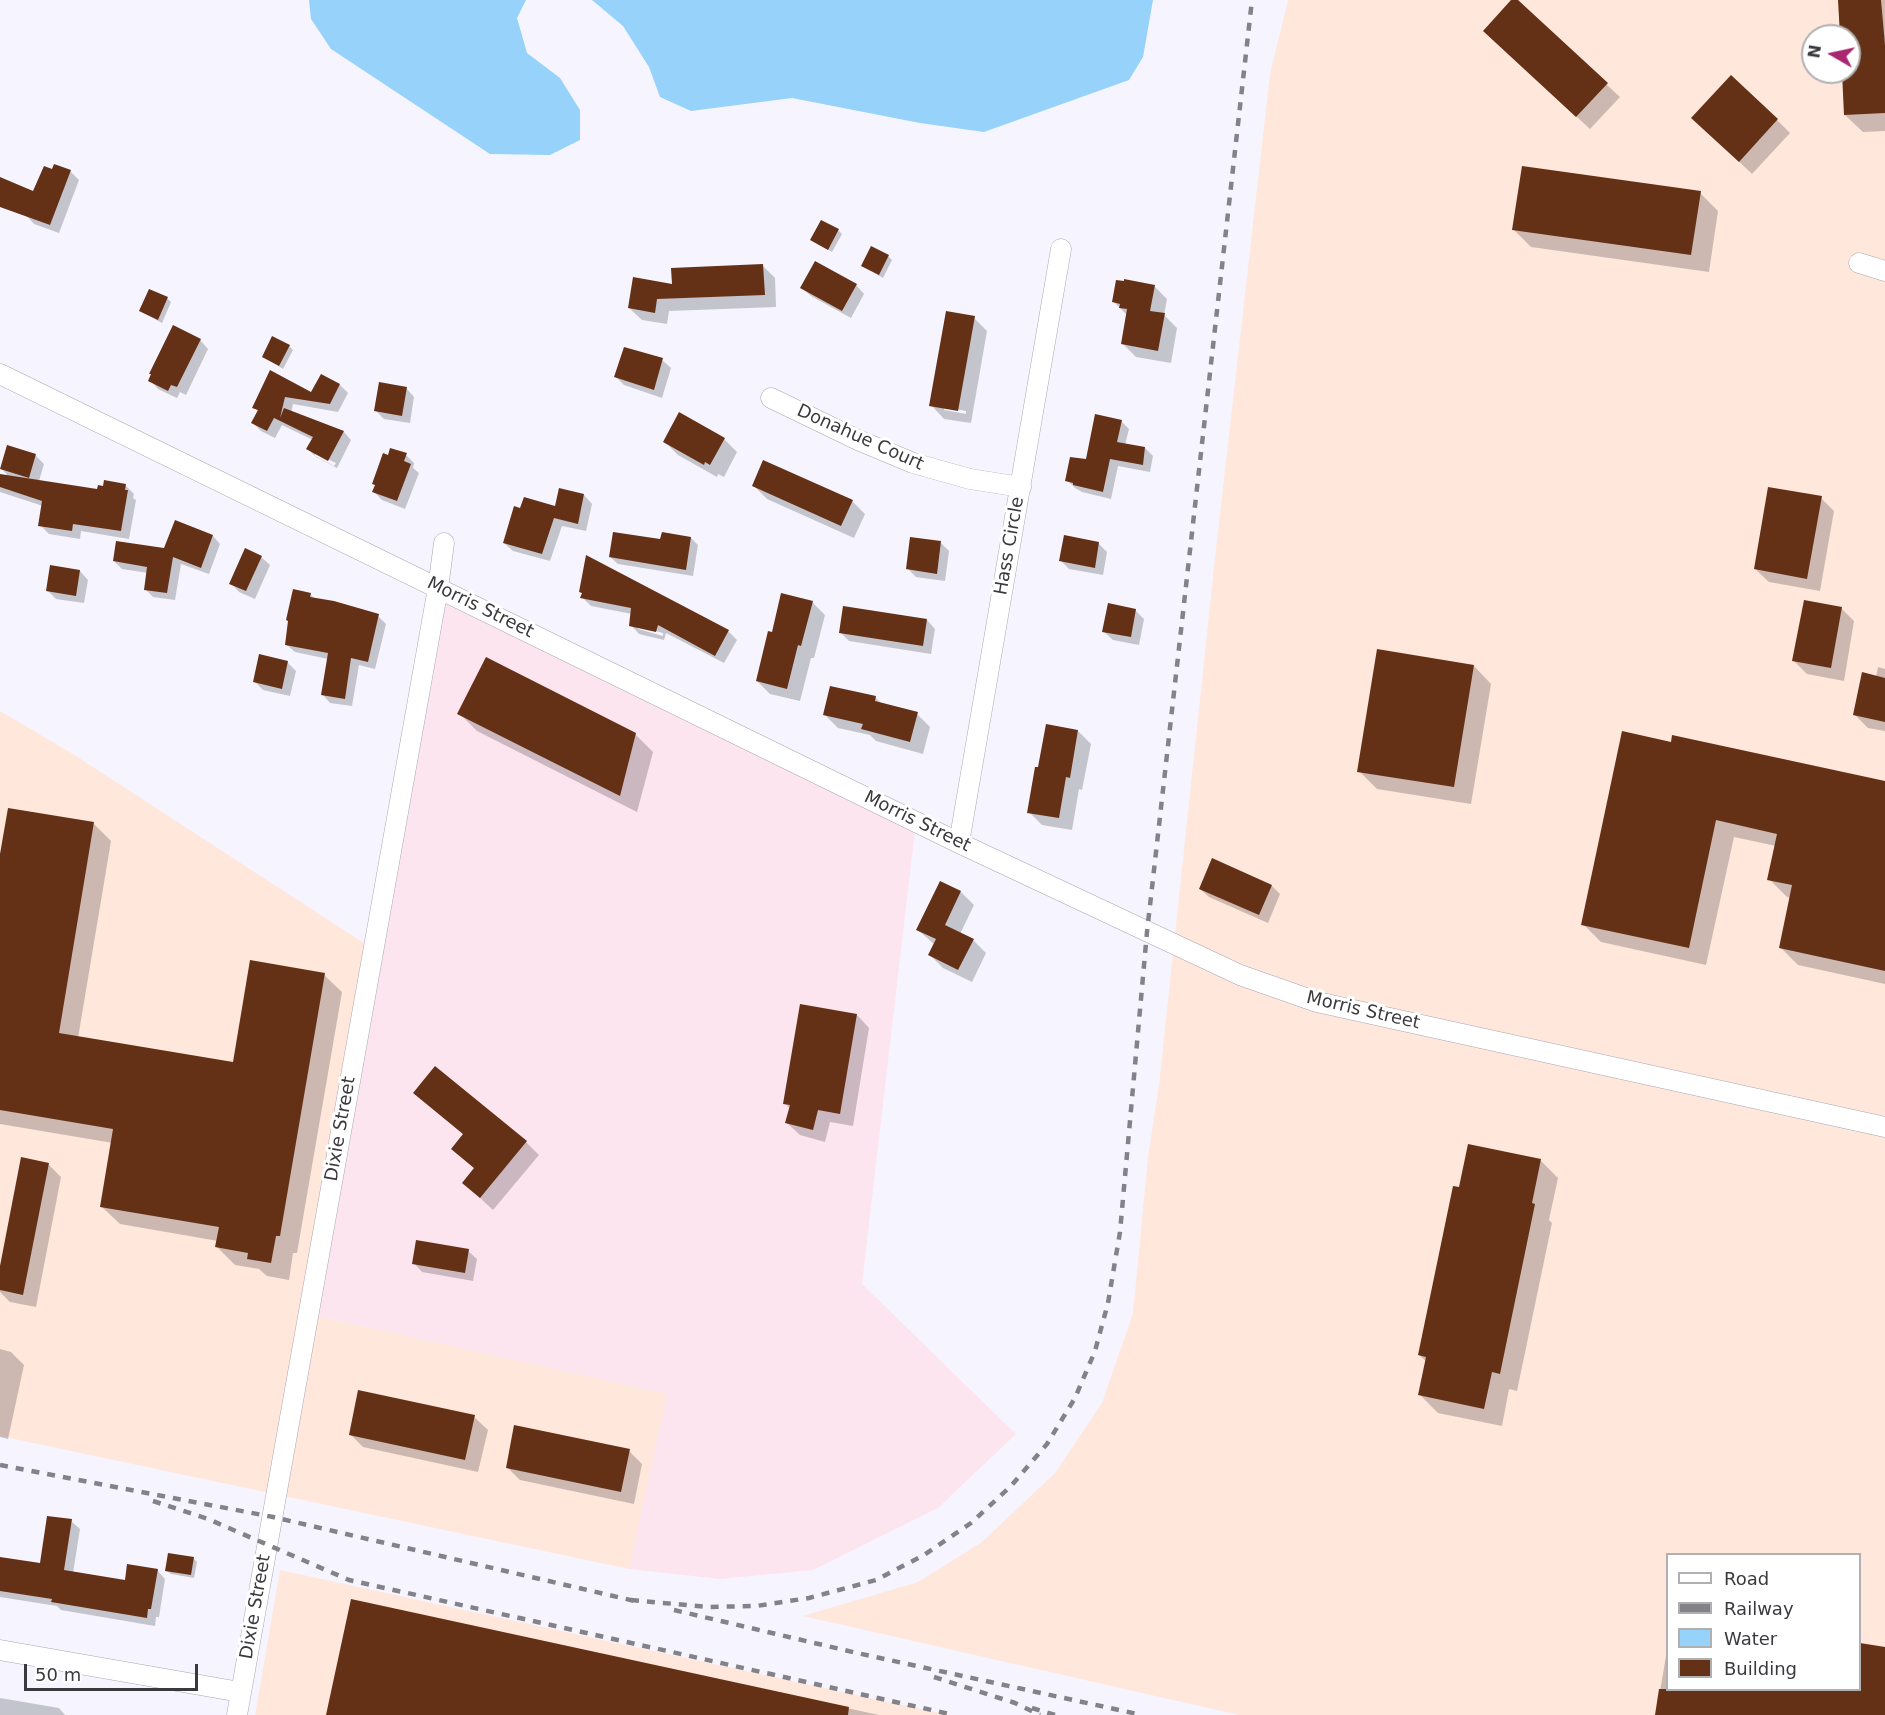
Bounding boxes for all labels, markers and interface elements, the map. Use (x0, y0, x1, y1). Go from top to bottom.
north arrow (1801, 24, 1861, 84)
text: N (1804, 43, 1825, 60)
street label: Donahue Court (793, 400, 927, 476)
street label: Hass Circle (991, 495, 1029, 597)
street label: Morris Street (423, 573, 537, 643)
street label: Morris Street (860, 787, 974, 857)
street label: Morris Street (1304, 987, 1422, 1035)
street label: Dixie Street (321, 1075, 361, 1183)
street label: Dixie Street (236, 1553, 276, 1661)
legend (1666, 1553, 1861, 1691)
text: Road (1724, 1568, 1769, 1589)
text: Railway (1724, 1598, 1794, 1619)
text: Water (1724, 1628, 1777, 1649)
scale bar (27, 1652, 201, 1690)
text: Building (1724, 1658, 1797, 1679)
text: 50 m (35, 1664, 81, 1685)

